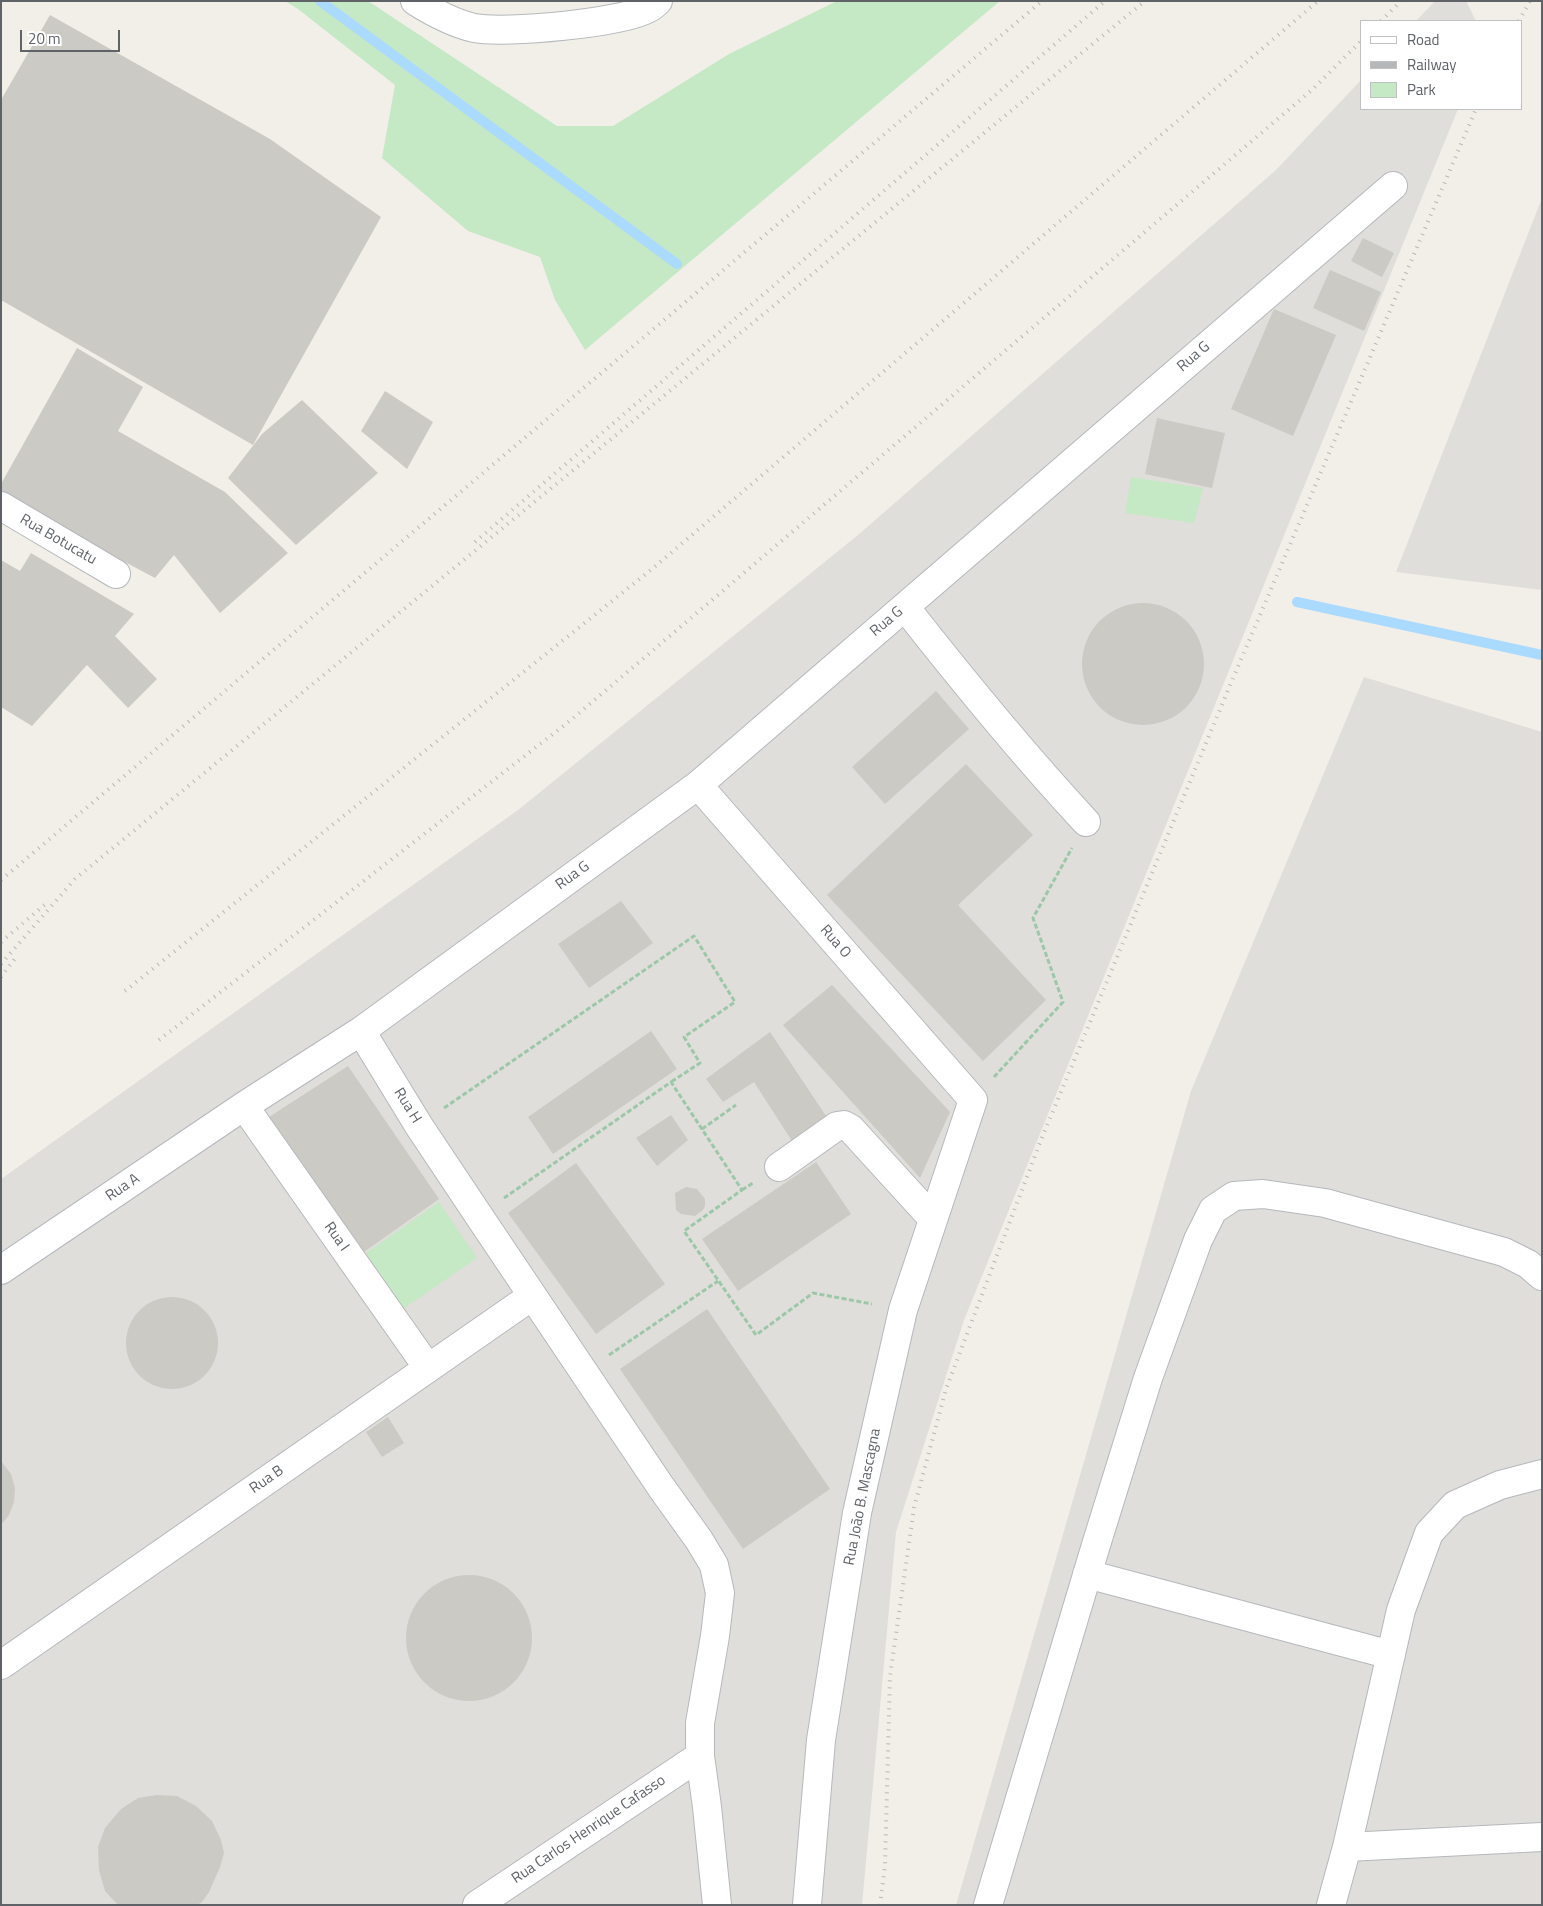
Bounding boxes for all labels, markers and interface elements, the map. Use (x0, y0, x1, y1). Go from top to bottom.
scale bar (22, 20, 122, 52)
legend (1360, 20, 1523, 110)
text: 20 m (28, 27, 61, 50)
text: Road (1407, 28, 1439, 51)
text: Railway (1407, 53, 1457, 76)
text: Park (1407, 78, 1436, 101)
street label: Rua G (1174, 338, 1214, 376)
street label: Rua Botucatu (16, 511, 100, 569)
street label: Rua G (867, 603, 907, 641)
street label: Rua G (553, 858, 593, 894)
street label: Rua O (816, 922, 854, 962)
street label: Rua H (389, 1085, 425, 1127)
street label: Rua A (103, 1170, 143, 1206)
street label: Rua I (320, 1219, 352, 1255)
street label: Rua João B. Mascagna (841, 1427, 885, 1567)
street label: Rua B (247, 1462, 287, 1498)
street label: Rua Carlos Henrique Cafasso (509, 1772, 669, 1888)

